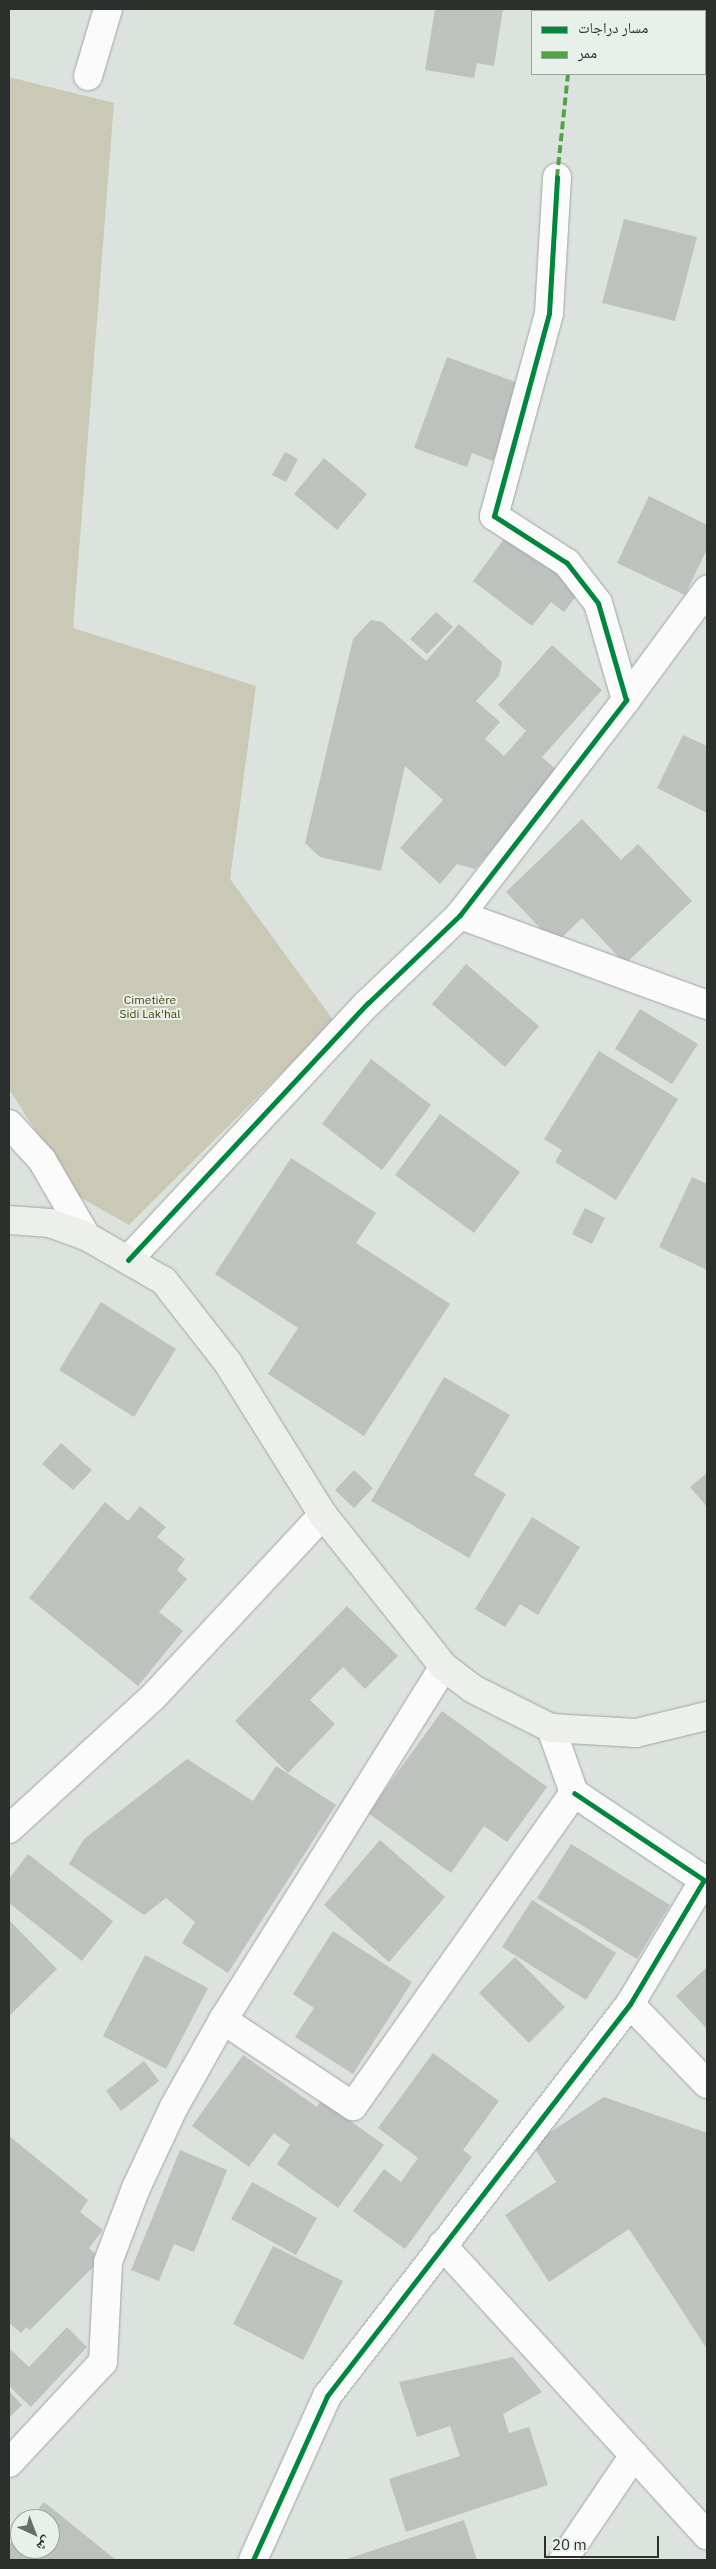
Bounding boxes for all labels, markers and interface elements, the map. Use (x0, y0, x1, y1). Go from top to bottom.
legend (531, 10, 706, 75)
text: مسار دراجات (578, 18, 648, 37)
text: ممر (578, 43, 597, 62)
park label: Cimetière Sidi Lak'hal (120, 993, 180, 1021)
north arrow (10, 2509, 60, 2559)
scale bar (546, 2526, 661, 2558)
text: ش (33, 2533, 56, 2556)
text: 20 m (552, 2535, 587, 2554)

